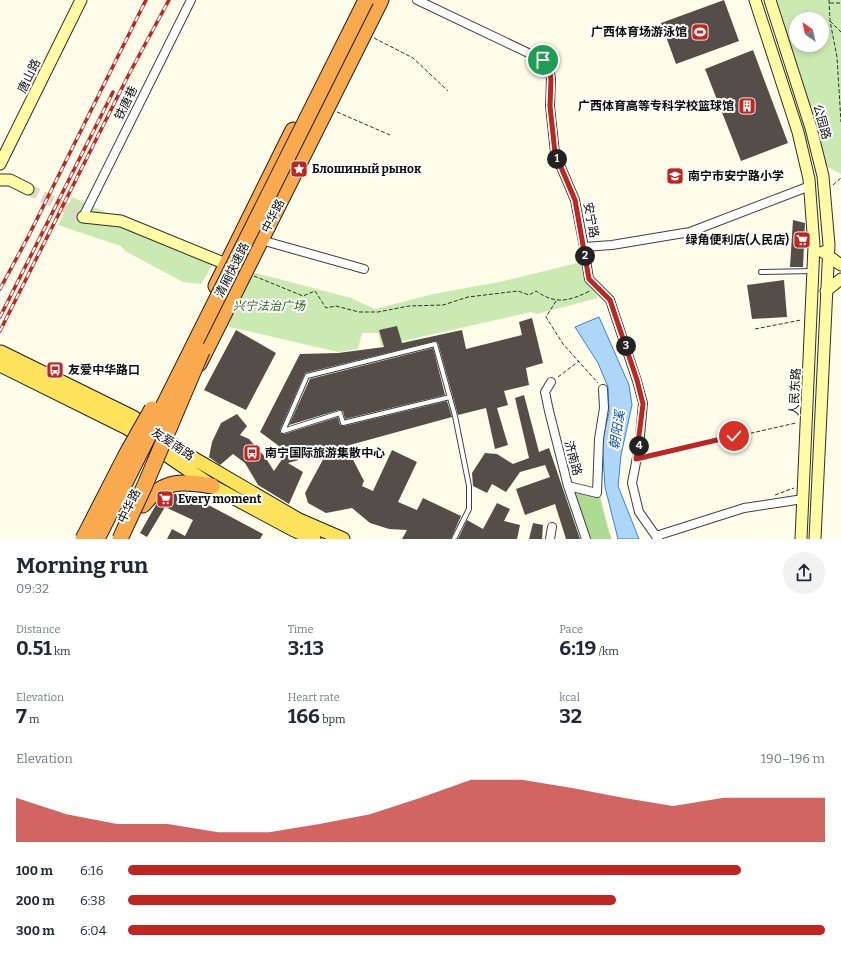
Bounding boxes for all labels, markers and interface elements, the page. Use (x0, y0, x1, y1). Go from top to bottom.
north arrow (789, 12, 829, 52)
map controls (789, 12, 829, 52)
sports icon: 广西体育场游泳馆 (690, 22, 710, 42)
place label: 广西体育场游泳馆 (591, 25, 687, 39)
pin (526, 43, 560, 77)
icon: arrive (532, 49, 554, 71)
street label: 唐山路 (15, 57, 43, 95)
street label: 铁唐巷 (112, 84, 140, 122)
building icon: 广西体育高等专科学校篮球馆 (737, 96, 757, 116)
place label: 广西体育高等专科学校篮球馆 (578, 99, 734, 113)
street label: 公园路 (810, 103, 834, 141)
pin: 1 (547, 149, 567, 169)
text: 1 (555, 152, 559, 165)
place icon: Блошиный рынок (289, 159, 309, 179)
place label: Блошиный рынок (312, 162, 422, 176)
school or university icon: 南宁市安宁路小学 (665, 166, 685, 186)
place label: 南宁市安宁路小学 (688, 169, 784, 183)
street label: 中华路 (259, 197, 287, 235)
street label: 安宁路 (581, 201, 601, 239)
supermarket icon: 绿角便利店(人民店) (792, 230, 812, 250)
place label: 绿角便利店(人民店) (685, 232, 789, 247)
street label: 清厢快速路 (212, 240, 252, 300)
pin: 2 (575, 246, 595, 266)
text: 2 (582, 249, 588, 262)
park label: 兴宁法治广场 (233, 299, 306, 313)
pin: 3 (616, 336, 636, 356)
text: 3 (623, 339, 629, 352)
bus stop icon: 友爱中华路口 (45, 360, 65, 380)
place label: 友爱中华路口 (68, 363, 140, 377)
street label: 人民东路 (787, 368, 803, 416)
water label: 朝阳溪 (607, 408, 628, 450)
pin (717, 419, 751, 453)
street label: 友爱南路 (149, 425, 197, 463)
icon: check (723, 425, 745, 447)
pin: 4 (629, 436, 649, 456)
street label: 济南路 (562, 439, 584, 477)
text: 4 (636, 439, 642, 452)
bus stop icon: 南宁国际旅游集散中心 (242, 443, 262, 463)
place label: 南宁国际旅游集散中心 (265, 446, 385, 460)
street label: 中华路 (115, 487, 143, 525)
supermarket icon: Every moment (155, 489, 175, 509)
place label: Every moment (178, 492, 262, 506)
text: Morning run (16, 552, 148, 579)
button: share (783, 552, 825, 594)
text: 09:32 (16, 581, 49, 596)
text: Distance (16, 623, 61, 636)
text: Time (288, 623, 314, 636)
text: Pace (559, 623, 583, 636)
text: 0.51 (16, 636, 52, 660)
text: 3:13 (288, 636, 324, 660)
text: 6:19 (559, 636, 596, 660)
text: km (52, 645, 71, 658)
text: /km (596, 645, 619, 658)
text: Elevation (16, 691, 64, 704)
text: Heart rate (288, 691, 340, 704)
text: kcal (559, 691, 580, 704)
text: 7 (16, 704, 27, 728)
text: 166 (288, 704, 320, 728)
text: 32 (559, 704, 582, 728)
text: m (27, 713, 39, 726)
text: bpm (320, 713, 346, 726)
text: Elevation (16, 751, 73, 766)
text: 190–196 m (761, 751, 825, 766)
text: 100 m (16, 863, 53, 878)
text: 6:16 (80, 863, 103, 878)
text: 200 m (16, 893, 55, 908)
text: 6:38 (80, 893, 106, 908)
text: 300 m (16, 923, 55, 938)
text: 6:04 (80, 923, 106, 938)

